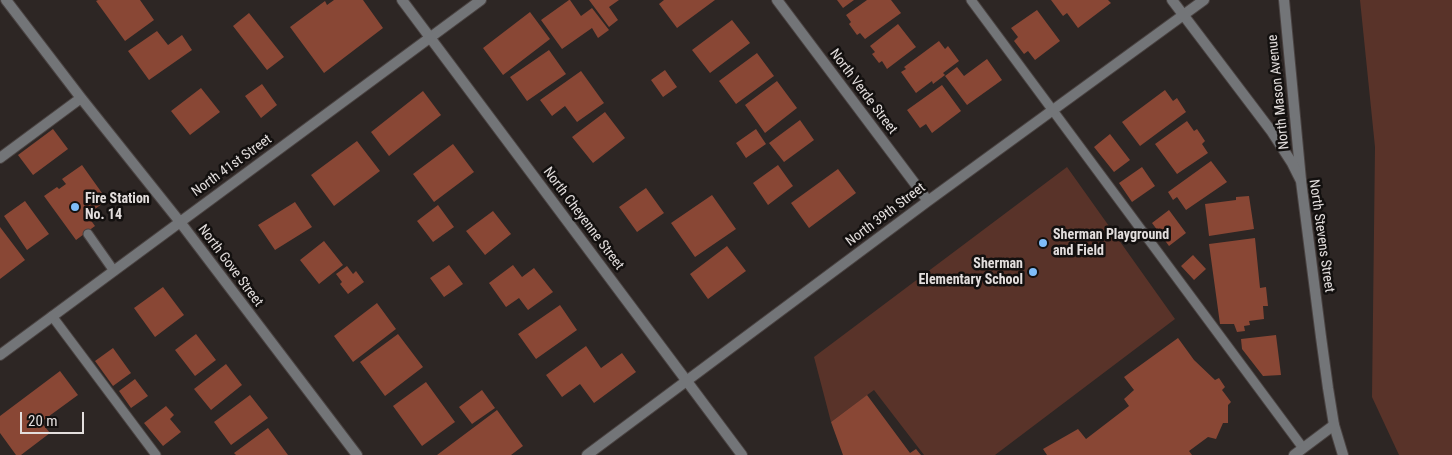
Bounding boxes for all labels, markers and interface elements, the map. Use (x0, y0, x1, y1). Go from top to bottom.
street label: North Mason Avenue (1265, 34, 1293, 150)
street label: North Verde Street (826, 46, 900, 138)
street label: North 41st Street (189, 131, 275, 201)
street label: North Cheyenne Street (539, 164, 627, 274)
street label: North Stevens Street (1305, 178, 1337, 294)
street label: North 39th Street (843, 180, 929, 250)
place label: Fire Station No. 14 (85, 191, 150, 223)
marker: Fire Station No. 14 (69, 201, 81, 213)
street label: North Gove Street (194, 222, 266, 310)
place label: Sherman Playground and Field (1053, 227, 1169, 260)
marker: Sherman Playground and Field (1037, 237, 1049, 249)
place label: Sherman Elementary School (918, 256, 1023, 288)
marker: Sherman Elementary School (1027, 266, 1039, 278)
scale bar (22, 402, 86, 434)
text: 20 m (28, 412, 58, 430)

